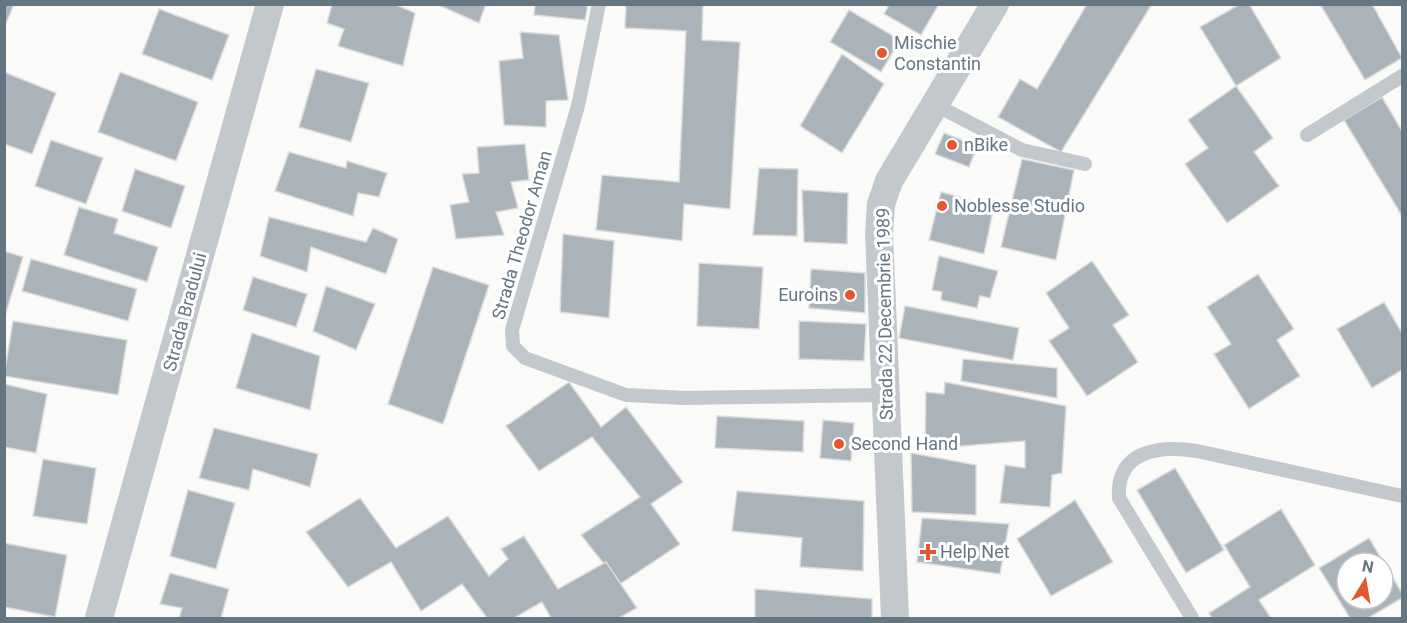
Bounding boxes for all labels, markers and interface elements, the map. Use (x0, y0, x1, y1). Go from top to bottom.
place label: Mischie Constantin (894, 32, 981, 74)
marker: Mischie Constantin (875, 46, 889, 60)
place label: nBike (964, 134, 1008, 155)
marker: nBike (945, 138, 959, 152)
street label: Strada Theodor Aman (487, 148, 556, 322)
place label: Noblesse Studio (954, 195, 1085, 216)
marker: Noblesse Studio (935, 199, 949, 213)
street label: Strada 22 Decembrie 1989 (872, 208, 897, 420)
street label: Strada Bradului (159, 250, 210, 374)
place label: Euroins (778, 284, 838, 305)
marker: Euroins (843, 288, 857, 302)
place label: Second Hand (851, 433, 958, 454)
marker: Second Hand (832, 437, 846, 451)
place label: Help Net (940, 541, 1010, 562)
marker: Help Net (921, 545, 935, 559)
north arrow (1335, 551, 1395, 611)
text: N (1360, 556, 1375, 577)

